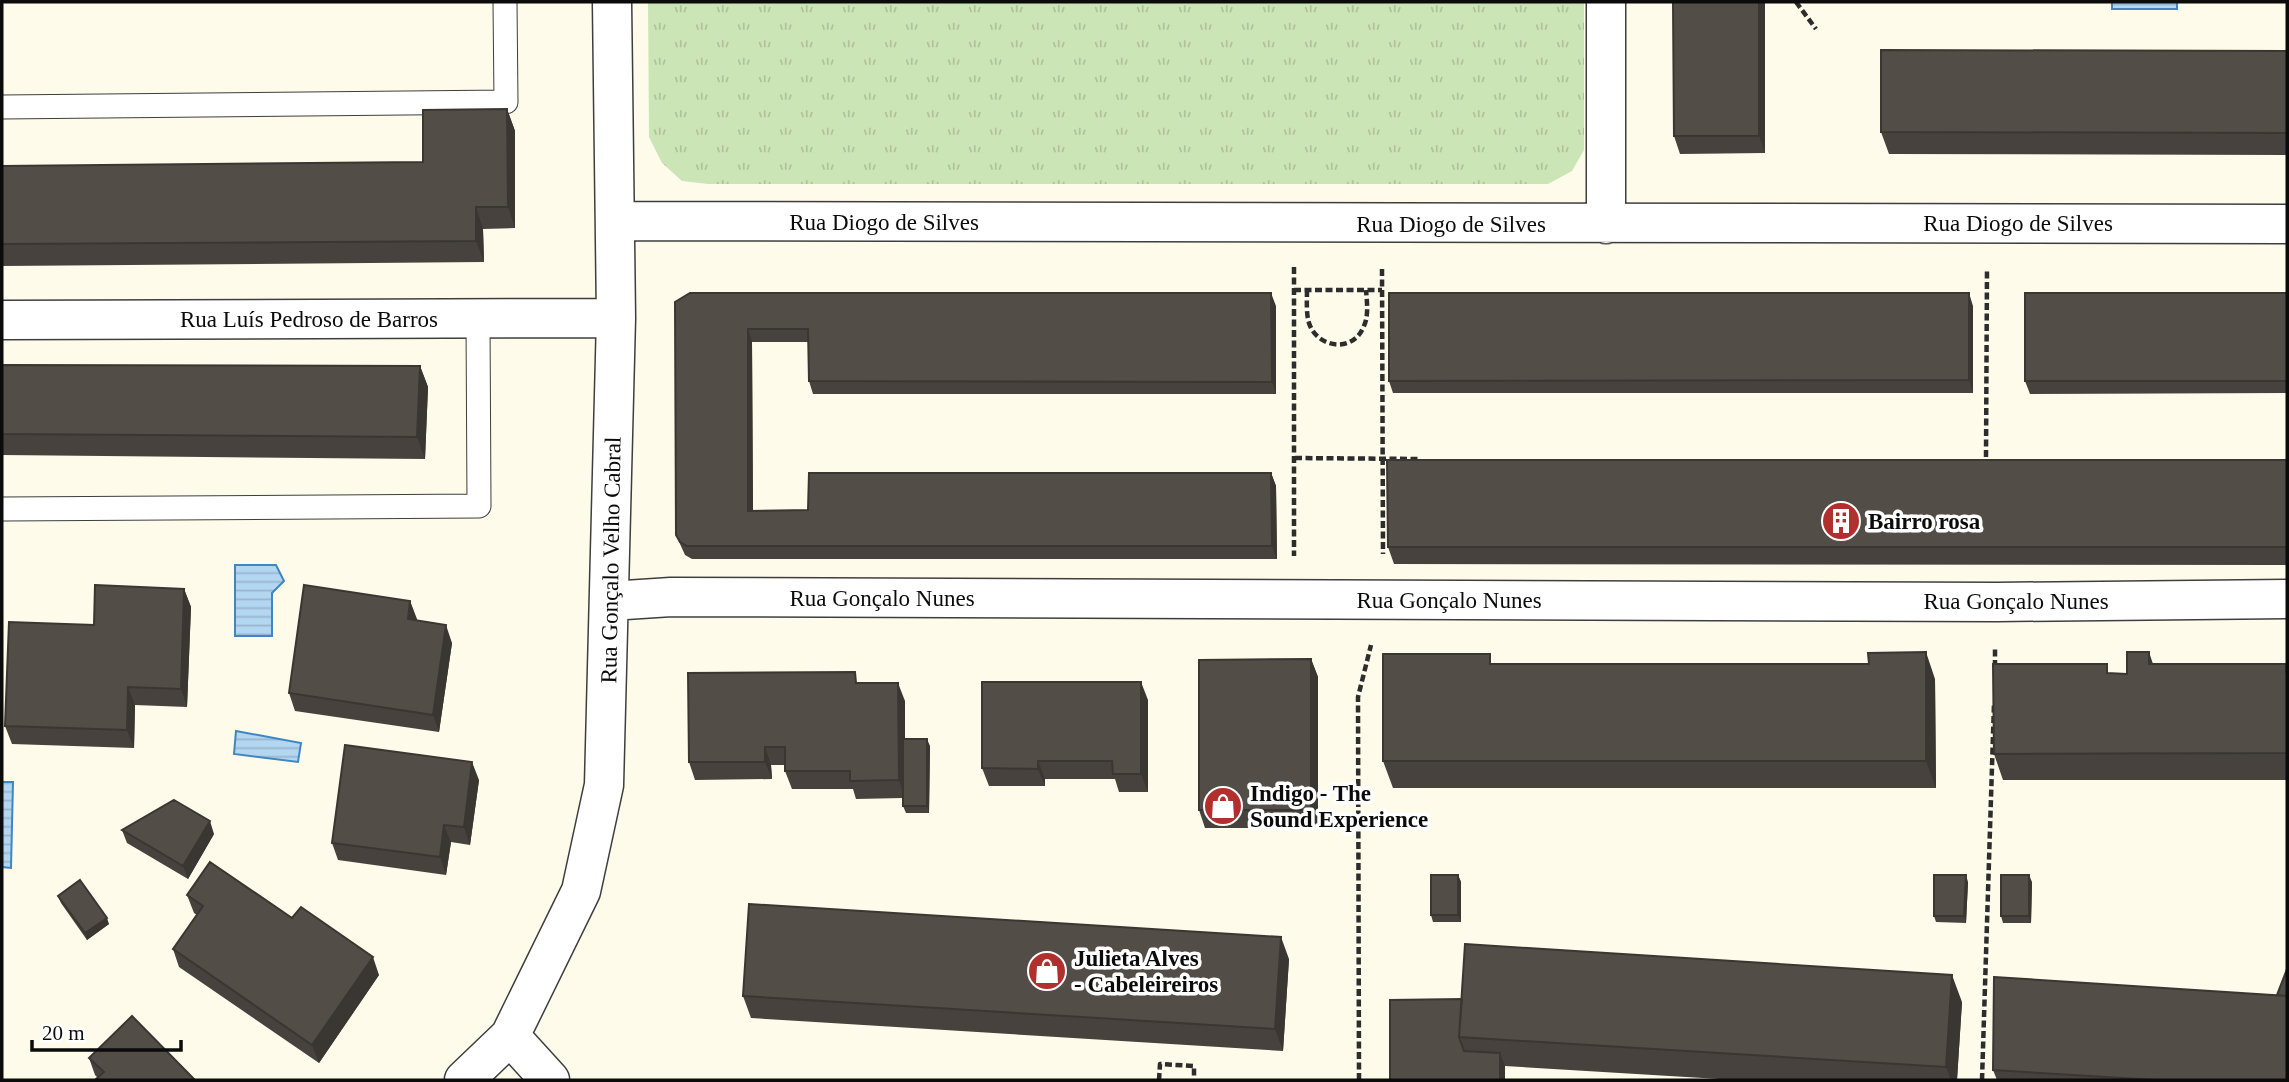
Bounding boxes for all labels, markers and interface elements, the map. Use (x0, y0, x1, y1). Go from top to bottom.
street label: Rua Diogo de Silves (789, 210, 979, 235)
street label: Rua Diogo de Silves (1923, 211, 2113, 236)
street label: Rua Diogo de Silves (1356, 212, 1546, 237)
street label: Rua Luís Pedroso de Barros (180, 307, 438, 332)
street label: Rua Gonçalo Velho Cabral (596, 436, 626, 684)
building icon: Bairro rosa (1820, 500, 1862, 542)
place label: Bairro rosa (1868, 509, 1981, 534)
street label: Rua Gonçalo Nunes (789, 586, 975, 611)
street label: Rua Gonçalo Nunes (1356, 588, 1542, 613)
street label: Rua Gonçalo Nunes (1923, 589, 2109, 614)
place label: Indigo - The Sound Experience (1250, 781, 1428, 832)
shop icon: Indigo - The Sound Experience (1202, 785, 1244, 827)
place label: Julieta Alves - Cabeleireiros (1074, 946, 1218, 997)
shop icon: Julieta Alves - Cabeleireiros (1026, 950, 1068, 992)
scale bar (32, 1009, 180, 1052)
text: 20 m (42, 1021, 85, 1045)

